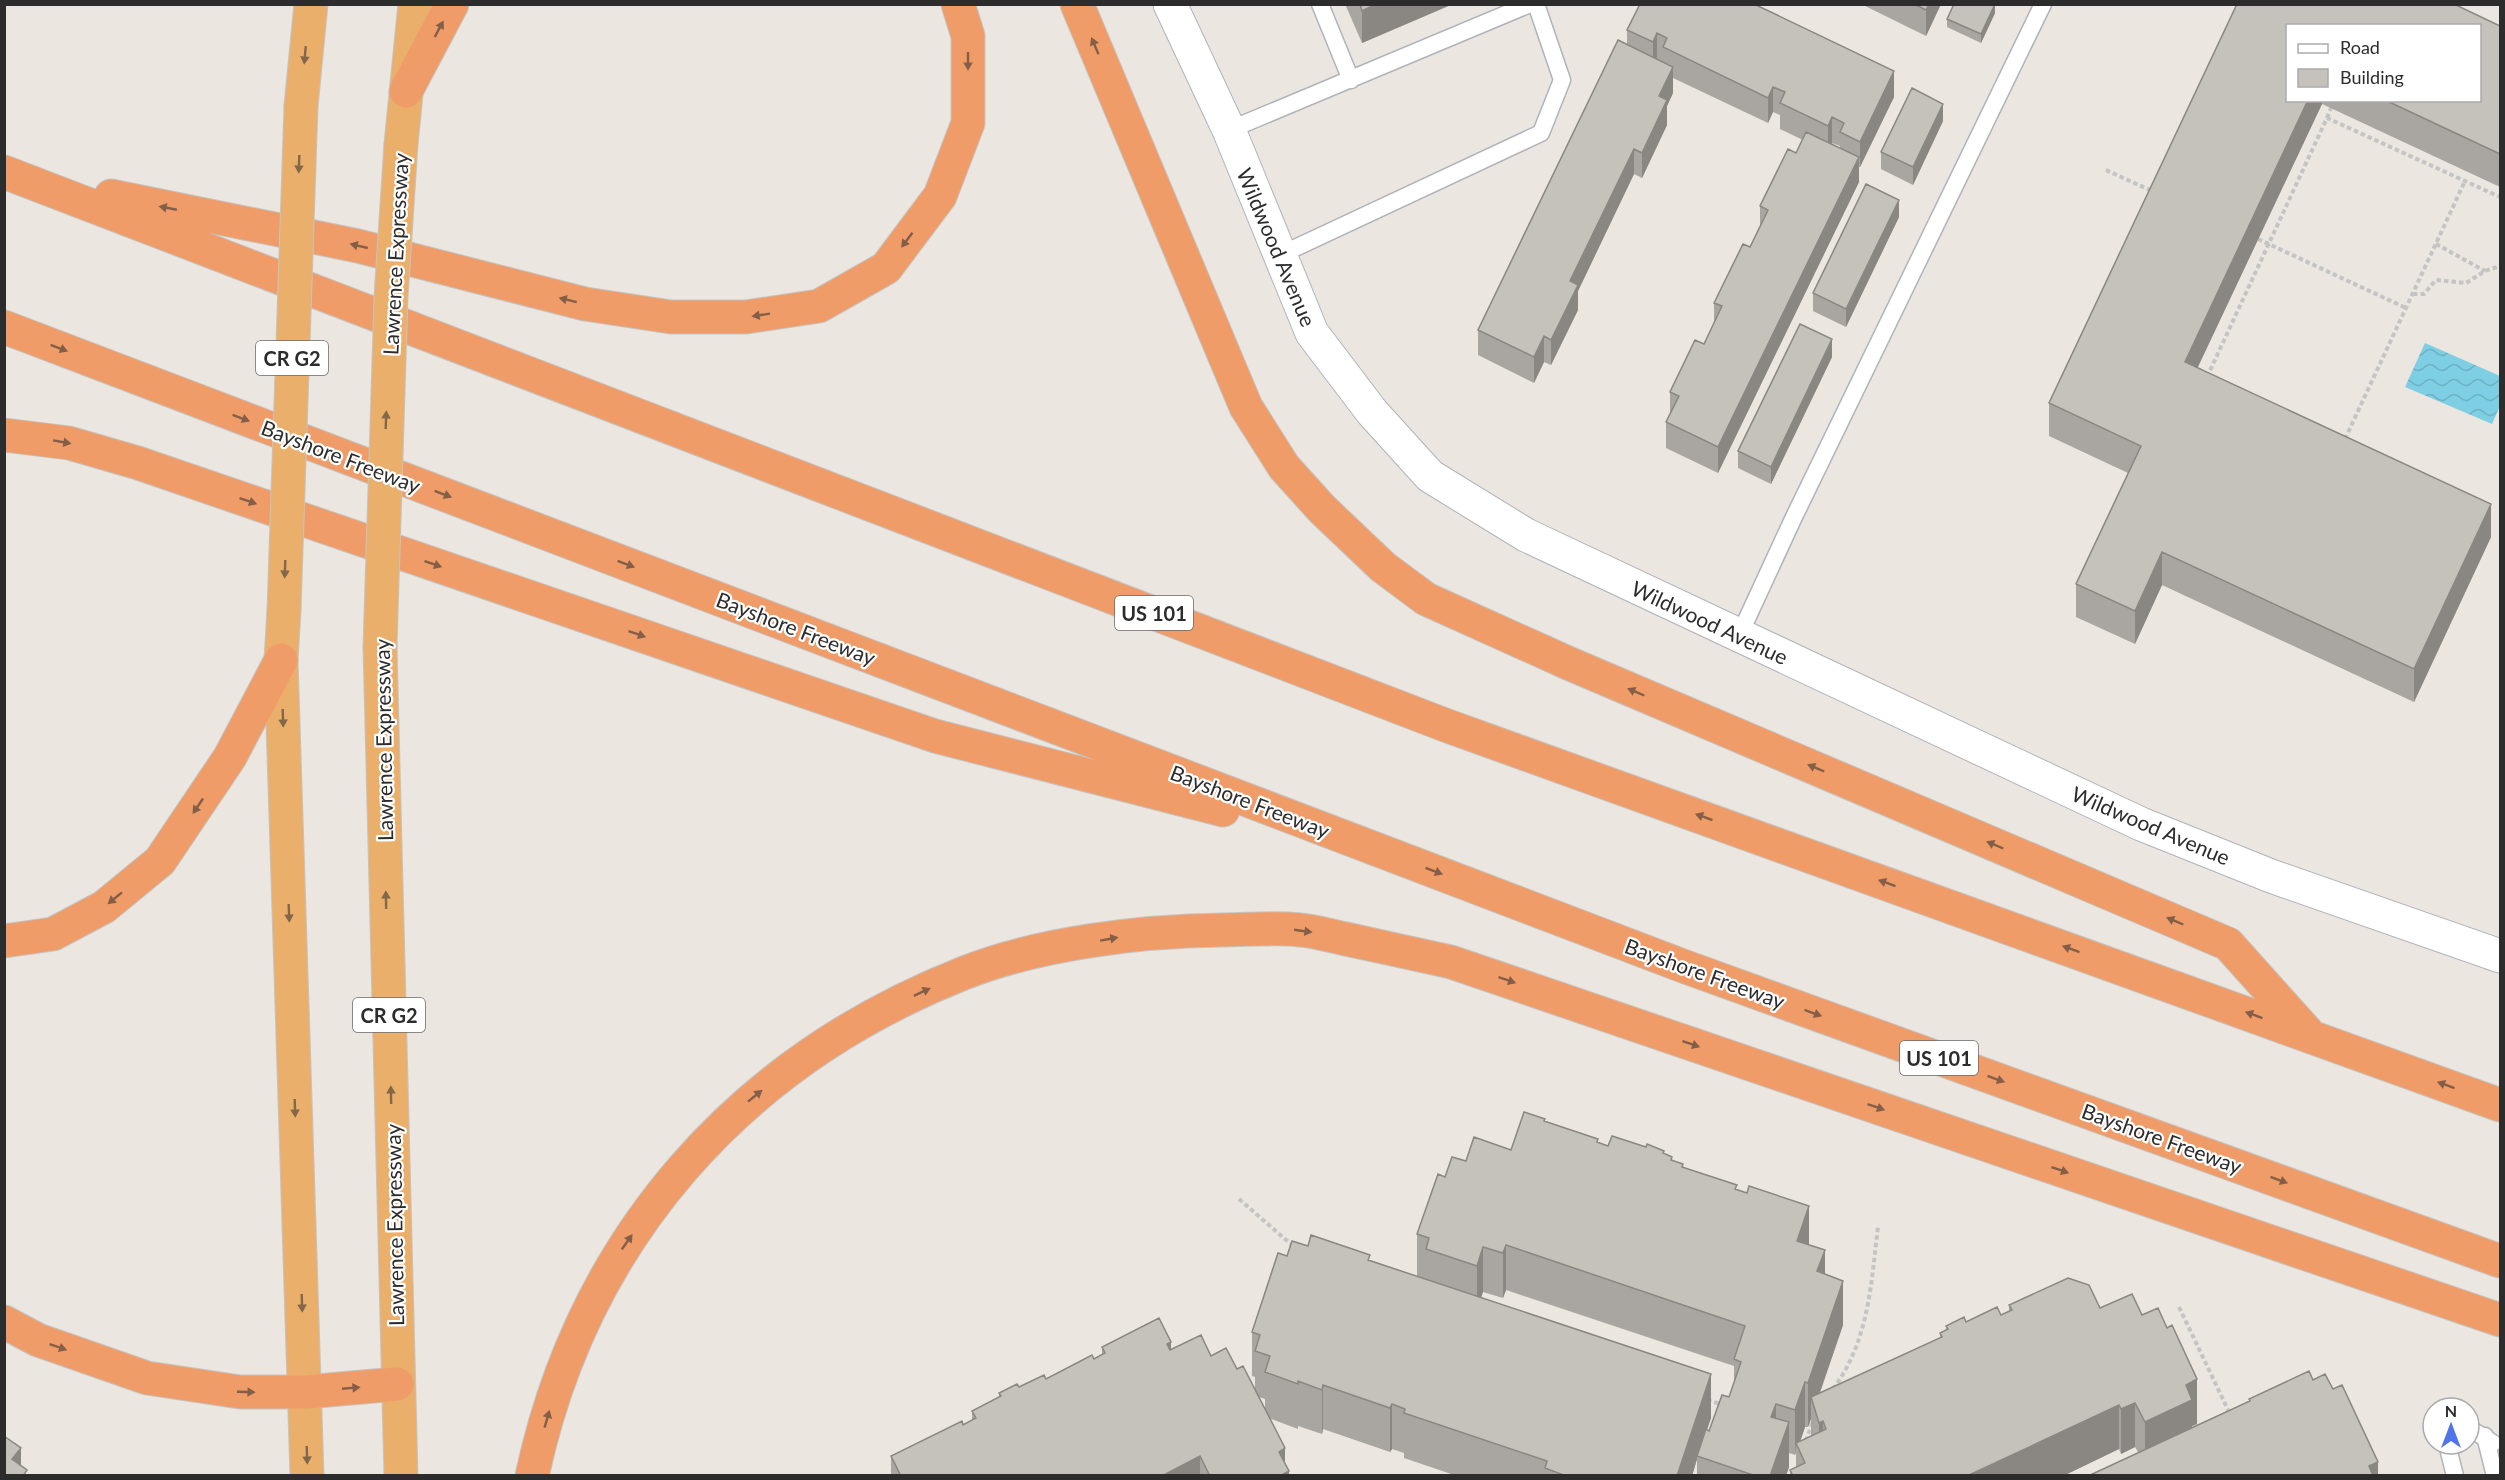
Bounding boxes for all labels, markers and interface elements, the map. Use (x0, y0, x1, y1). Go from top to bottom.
one-way arrow (434, 21, 444, 38)
legend (2286, 24, 2481, 102)
one-way arrow (1090, 36, 1100, 54)
text: Road (2340, 36, 2380, 58)
one-way arrow (301, 46, 310, 65)
one-way arrow (963, 52, 973, 71)
text: Building (2340, 66, 2404, 88)
street label: Lawrence Expressway (377, 152, 413, 356)
one-way arrow (295, 155, 304, 174)
street label: Wildwood Avenue (1232, 164, 1322, 330)
one-way arrow (158, 202, 177, 212)
one-way arrow (901, 231, 913, 247)
one-way arrow (350, 241, 368, 251)
one-way arrow (559, 294, 577, 304)
one-way arrow (752, 311, 771, 320)
road number: CR G2 (256, 341, 328, 375)
one-way arrow (50, 344, 68, 354)
one-way arrow (382, 411, 391, 430)
one-way arrow (233, 413, 251, 423)
street label: Bayshore Freeway (258, 414, 424, 498)
one-way arrow (53, 438, 72, 447)
one-way arrow (434, 490, 452, 500)
one-way arrow (239, 496, 257, 506)
one-way arrow (617, 559, 635, 569)
one-way arrow (280, 560, 290, 579)
one-way arrow (424, 560, 442, 569)
street label: Wildwood Avenue (1628, 575, 1792, 669)
street label: Bayshore Freeway (713, 586, 879, 670)
road number: US 101 (1115, 596, 1193, 630)
one-way arrow (628, 629, 646, 639)
street label: Lawrence Expressway (369, 639, 397, 841)
one-way arrow (1627, 687, 1645, 697)
one-way arrow (278, 709, 287, 728)
street label: Bayshore Freeway (1167, 759, 1333, 843)
one-way arrow (1806, 763, 1824, 773)
street label: Wildwood Avenue (2068, 780, 2234, 870)
one-way arrow (192, 797, 203, 814)
one-way arrow (1695, 812, 1713, 822)
one-way arrow (1986, 840, 2004, 850)
one-way arrow (1425, 866, 1443, 876)
one-way arrow (1878, 878, 1896, 888)
one-way arrow (381, 890, 391, 909)
one-way arrow (108, 891, 123, 904)
one-way arrow (284, 904, 294, 923)
one-way arrow (2165, 916, 2183, 926)
one-way arrow (1294, 926, 1313, 936)
street label: Bayshore Freeway (1622, 932, 1788, 1014)
one-way arrow (1100, 935, 1119, 944)
one-way arrow (2062, 944, 2080, 954)
one-way arrow (1498, 976, 1516, 986)
one-way arrow (914, 987, 932, 997)
road number: CR G2 (353, 998, 425, 1032)
one-way arrow (1804, 1008, 1822, 1018)
one-way arrow (2245, 1010, 2263, 1020)
one-way arrow (1682, 1039, 1700, 1049)
road number: US 101 (1900, 1041, 1978, 1075)
one-way arrow (1988, 1074, 2006, 1084)
one-way arrow (2436, 1079, 2454, 1089)
one-way arrow (386, 1085, 395, 1104)
one-way arrow (748, 1091, 763, 1103)
street label: Bayshore Freeway (2079, 1097, 2245, 1179)
one-way arrow (291, 1099, 300, 1118)
one-way arrow (1867, 1102, 1885, 1112)
street label: Lawrence Expressway (380, 1124, 408, 1326)
one-way arrow (2051, 1165, 2069, 1175)
one-way arrow (2270, 1176, 2288, 1186)
one-way arrow (621, 1234, 633, 1250)
one-way arrow (297, 1294, 306, 1313)
one-way arrow (49, 1342, 67, 1352)
one-way arrow (341, 1383, 360, 1393)
one-way arrow (237, 1387, 256, 1397)
north arrow (2421, 1396, 2481, 1456)
text: N (2445, 1401, 2457, 1420)
one-way arrow (543, 1410, 552, 1428)
one-way arrow (302, 1445, 311, 1464)

